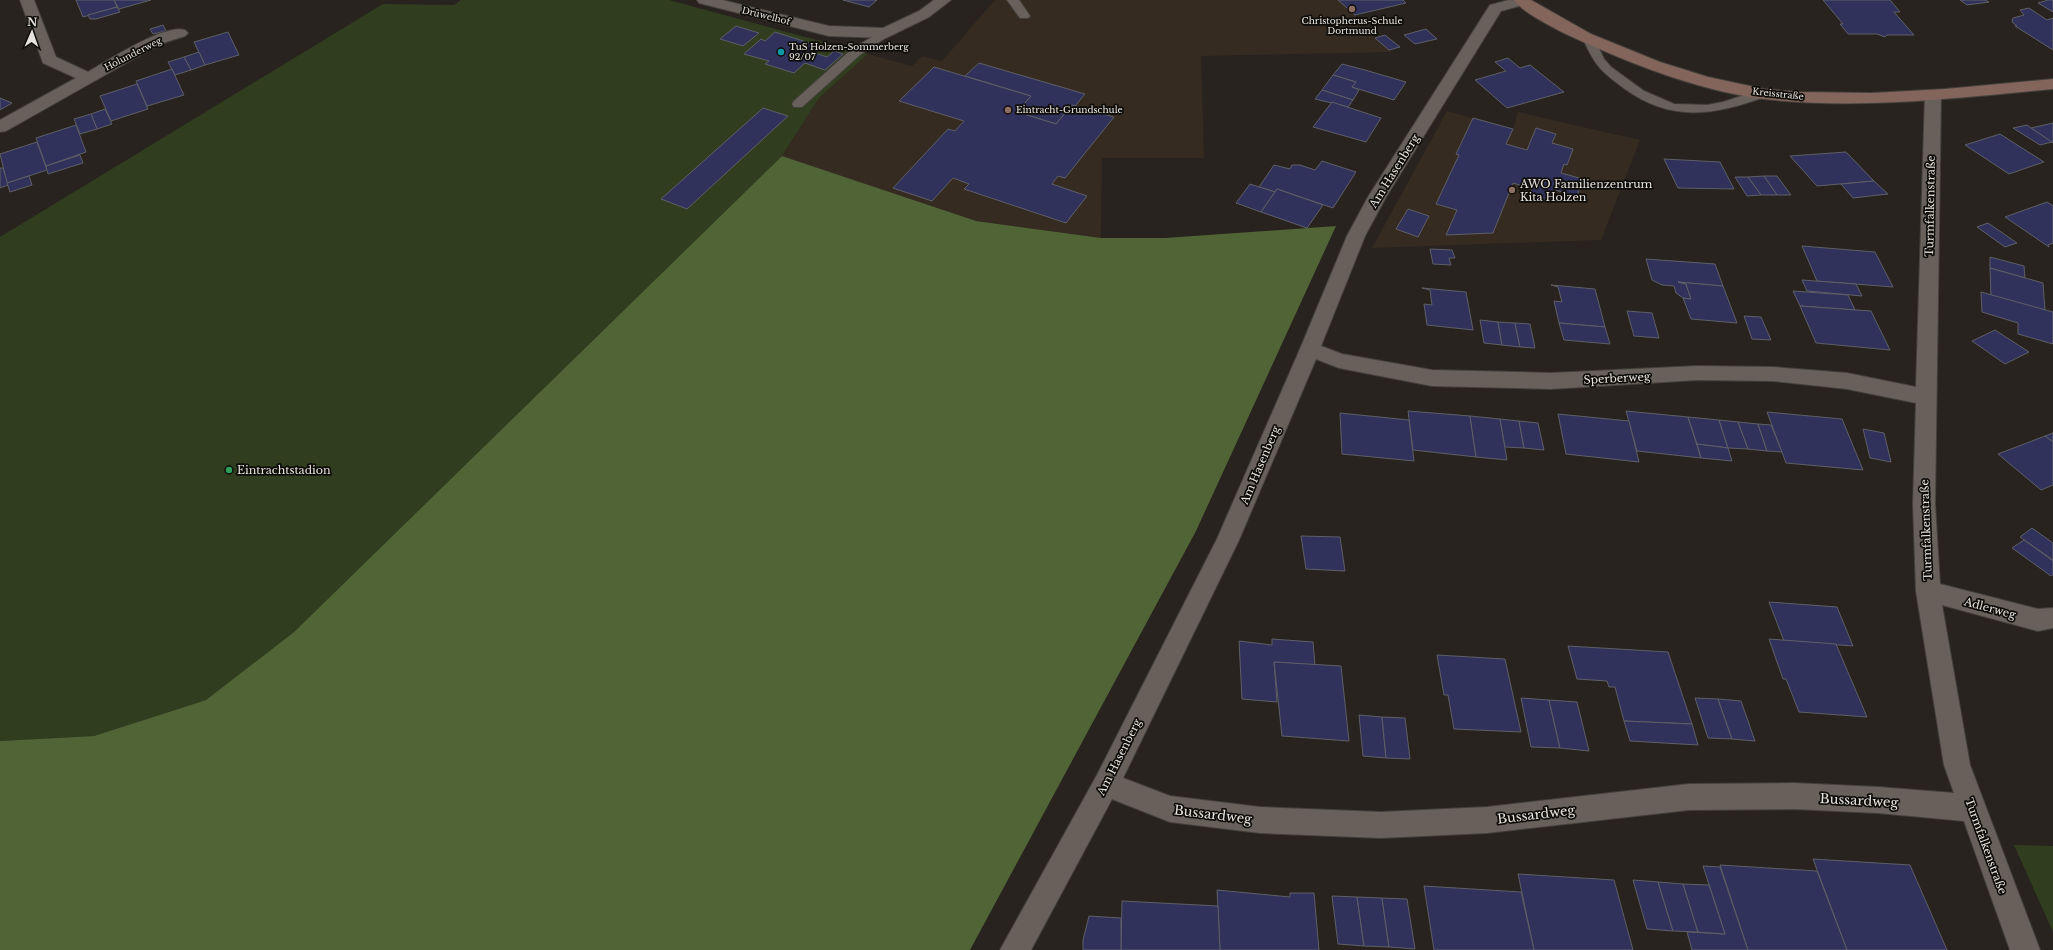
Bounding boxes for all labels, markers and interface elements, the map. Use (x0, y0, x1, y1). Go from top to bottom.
street label: Drüwelhof (741, 4, 793, 27)
marker: Christopherus-Schule Dortmund (1347, 4, 1357, 14)
north arrow (12, 12, 52, 52)
text: N (27, 15, 38, 29)
place label: Christopherus-Schule Dortmund (1301, 15, 1403, 36)
street label: Holunderweg (102, 34, 164, 73)
place label: TuS Holzen-Sommerberg 92/07 (789, 41, 909, 62)
marker: TuS Holzen-Sommerberg 92/07 (776, 47, 786, 57)
street label: Kreisstraße (1752, 85, 1804, 102)
place label: Eintracht-Grundschule (1016, 104, 1123, 115)
marker: Eintracht-Grundschule (1003, 105, 1013, 115)
street label: Am Hasenberg (1365, 131, 1422, 211)
street label: Turmfalkenstraße (1922, 155, 1938, 257)
place label: AWO Familienzentrum Kita Holzen (1519, 177, 1653, 204)
marker: AWO Familienzentrum Kita Holzen (1507, 185, 1517, 195)
street label: Sperberweg (1583, 369, 1651, 387)
street label: Am Hasenberg (1237, 423, 1283, 507)
place label: Eintrachtstadion (237, 463, 331, 477)
marker: Eintrachtstadion (224, 465, 234, 475)
street label: Turmfalkenstraße (1917, 479, 1935, 581)
street label: Adlerweg (1962, 594, 2018, 622)
street label: Am Hasenberg (1093, 716, 1144, 798)
street label: Bussardweg (1819, 790, 1899, 811)
street label: Turmfalkenstraße (1962, 796, 2010, 896)
street label: Bussardweg (1173, 801, 1253, 828)
street label: Bussardweg (1496, 801, 1576, 828)

